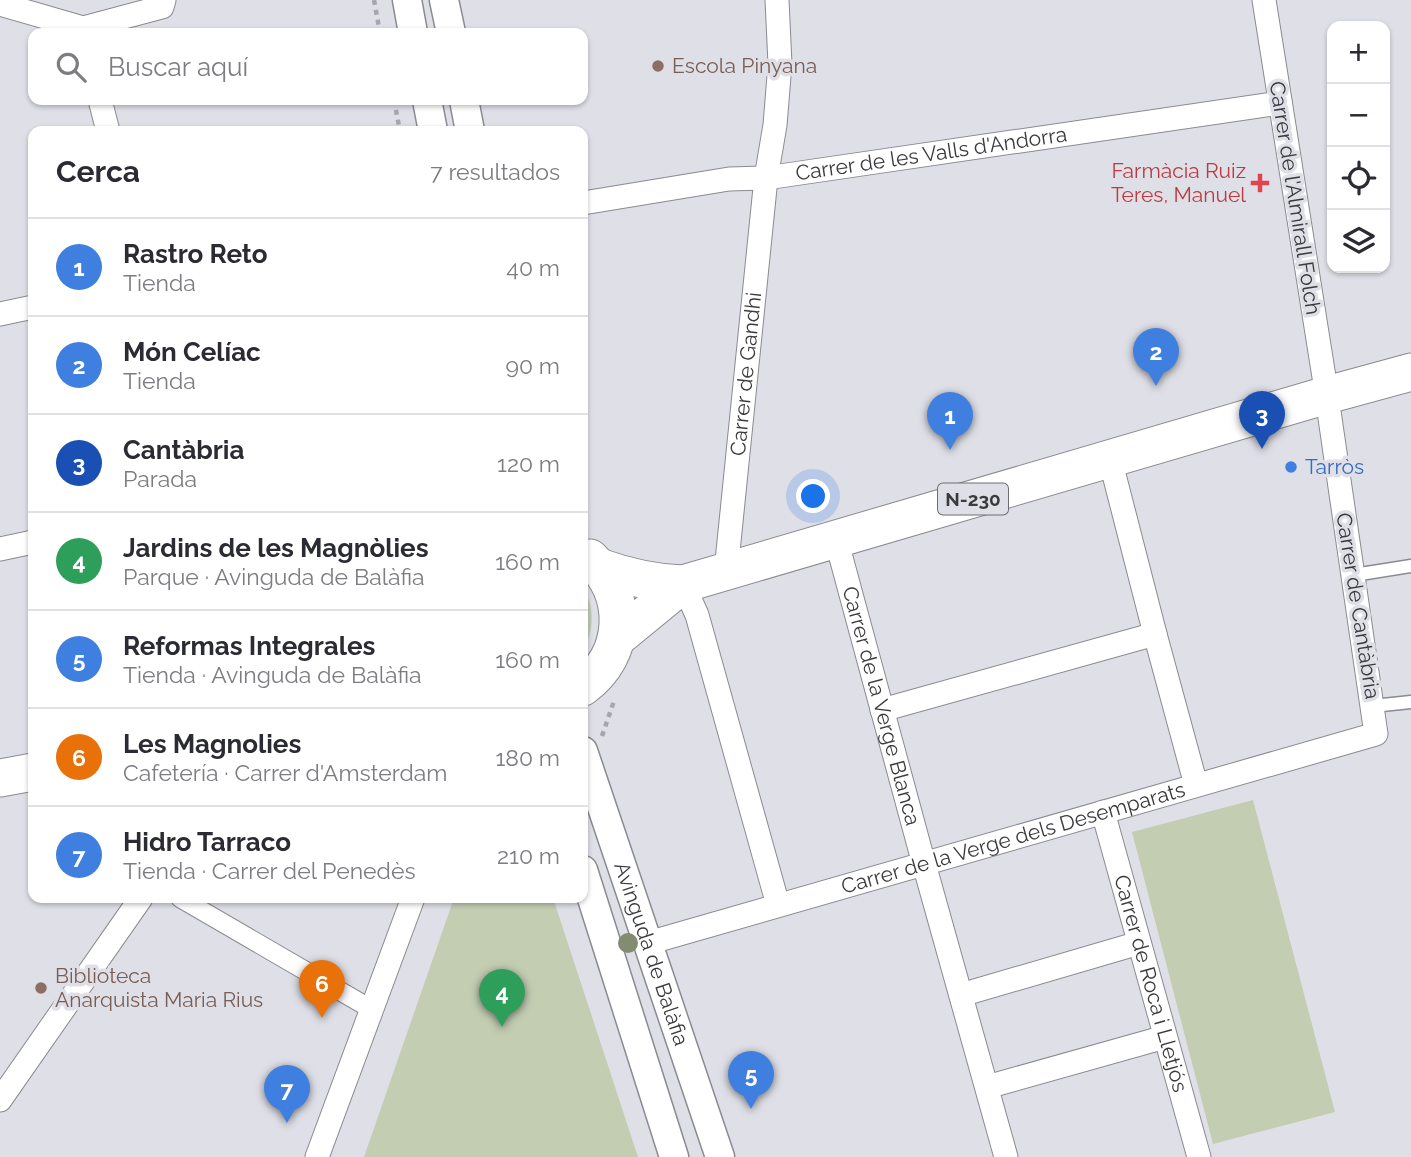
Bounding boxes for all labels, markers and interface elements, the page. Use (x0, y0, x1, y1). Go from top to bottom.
map controls (1327, 21, 1390, 273)
button: + (1327, 21, 1390, 84)
search box (28, 28, 588, 105)
icon: search (52, 48, 90, 86)
text: Buscar aquí (108, 52, 248, 82)
place label: Escola Pinyana (672, 53, 817, 78)
marker: Escola Pinyana (650, 58, 666, 74)
street label: Carrer de l'Almirall Folch (1265, 79, 1326, 316)
button: − (1327, 84, 1390, 147)
street label: Carrer de les Valls d'Andorra (794, 121, 1069, 186)
button: locate (1327, 147, 1390, 210)
text: Cerca (56, 154, 140, 189)
text: 7 resultados (430, 158, 560, 185)
place label: Farmàcia Ruiz Teres, Manuel (1111, 158, 1246, 207)
marker: Farmàcia Ruiz Teres, Manuel (1252, 175, 1268, 191)
button: layers (1327, 210, 1390, 273)
text: Rastro Reto (123, 239, 267, 269)
text: 1 (73, 254, 85, 281)
text: 40 m (506, 254, 560, 281)
text: Tienda (123, 269, 196, 296)
street label: Carrer de Gandhi (725, 291, 766, 457)
pin: 2 (1133, 328, 1179, 386)
text: Món Celíac (123, 337, 261, 367)
text: 2 (73, 352, 85, 379)
text: 90 m (505, 352, 560, 379)
text: Tienda (123, 367, 196, 394)
pin: 3 (1239, 391, 1285, 449)
pin: 1 (927, 392, 973, 450)
text: Cantàbria (123, 435, 244, 465)
text: 3 (73, 450, 85, 477)
text: 120 m (497, 450, 560, 477)
place label: Tarròs (1305, 454, 1364, 479)
marker: Tarròs (1283, 459, 1299, 475)
text: Parada (123, 465, 197, 492)
your location (796, 479, 830, 513)
road number: N-230 (938, 484, 1008, 514)
street label: Carrer de Cantàbria (1331, 511, 1386, 701)
text: Jardins de les Magnòlies (123, 533, 429, 563)
text: 4 (72, 548, 86, 575)
text: 160 m (495, 548, 560, 575)
text: Parque · Avinguda de Balàfia (123, 563, 425, 590)
street label: Carrer de la Verge Blanca (837, 583, 926, 828)
text: Reformas Integrales (123, 631, 375, 661)
text: 5 (73, 646, 85, 673)
text: 160 m (495, 646, 560, 673)
text: Tienda · Avinguda de Balàfia (123, 661, 422, 688)
text: Les Magnolies (123, 729, 301, 759)
text: 6 (72, 744, 86, 771)
text: 180 m (495, 744, 560, 771)
text: Cafetería · Carrer d'Amsterdam (123, 759, 447, 786)
street label: Carrer de la Verge dels Desemparats (838, 776, 1188, 899)
text: Hidro Tarraco (123, 827, 291, 857)
text: 7 (73, 842, 85, 869)
text: 210 m (497, 842, 560, 869)
text: Tienda · Carrer del Penedès (123, 857, 416, 884)
street label: Avinguda de Balàfia (609, 859, 694, 1049)
street label: Carrer de Roca i Lletjós (1109, 872, 1193, 1095)
pin: 6 (299, 960, 345, 1018)
place label: Biblioteca Anarquista Maria Rius (55, 963, 263, 1012)
pin: 4 (479, 969, 525, 1027)
marker: Biblioteca Anarquista Maria Rius (33, 980, 49, 996)
pin: 5 (728, 1051, 774, 1109)
pin: 7 (264, 1065, 310, 1123)

